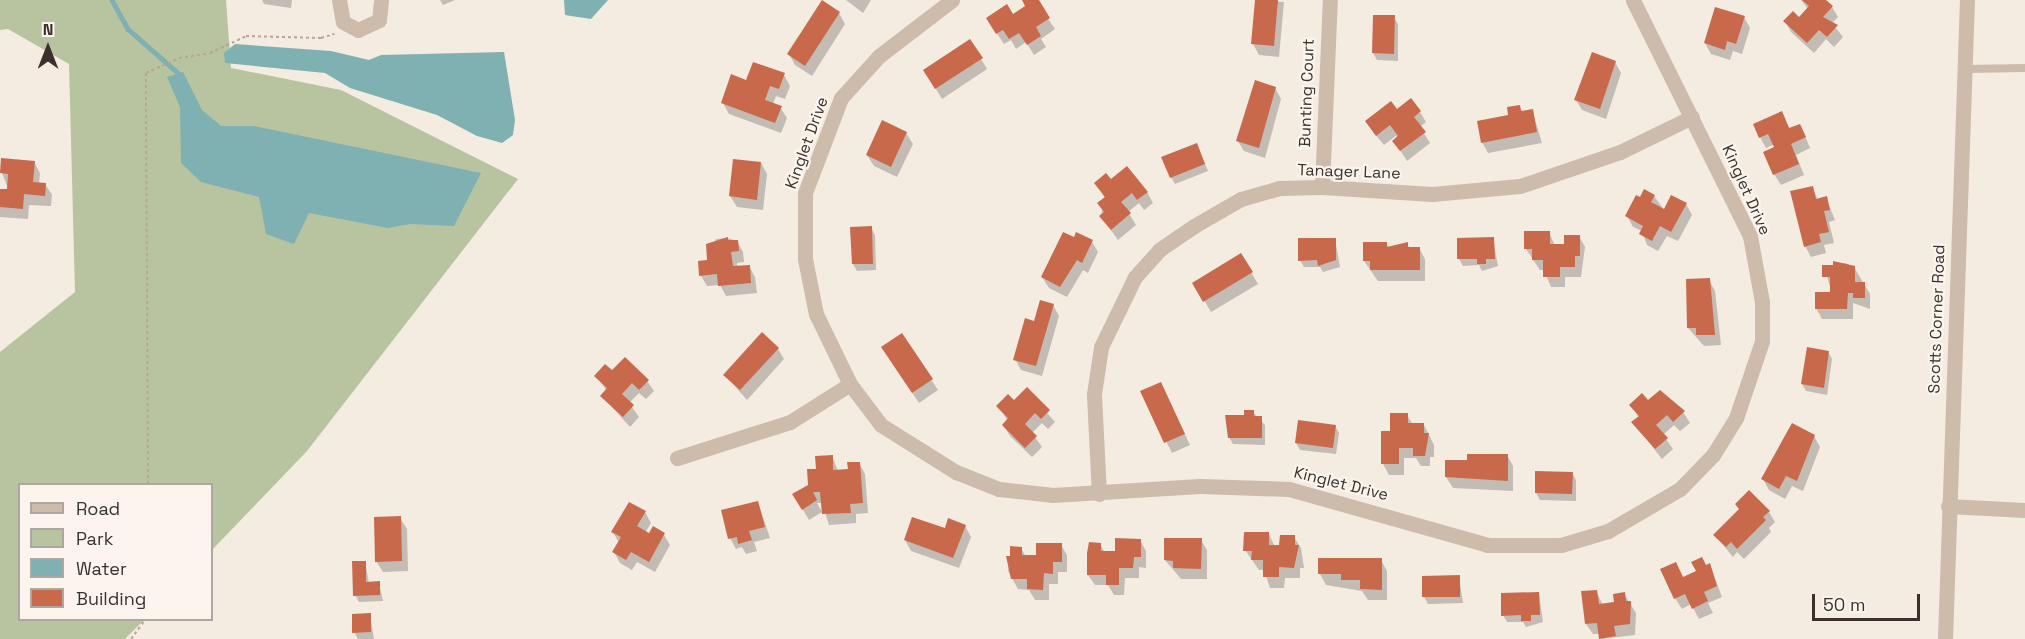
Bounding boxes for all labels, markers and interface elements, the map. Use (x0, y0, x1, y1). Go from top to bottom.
north arrow (18, 18, 78, 78)
text: N (43, 19, 53, 40)
street label: Bunting Court (1296, 38, 1318, 148)
street label: Kinglet Drive (781, 94, 833, 192)
street label: Kinglet Drive (1718, 142, 1774, 238)
street label: Tanager Lane (1297, 161, 1401, 183)
street label: Scotts Corner Road (1925, 244, 1949, 394)
street label: Kinglet Drive (1292, 463, 1390, 505)
legend (18, 483, 213, 621)
text: Road (76, 497, 120, 520)
text: Park (76, 527, 113, 550)
text: Water (76, 557, 127, 580)
scale bar (1815, 582, 1923, 620)
text: Building (76, 587, 146, 610)
text: 50 m (1823, 593, 1865, 616)

